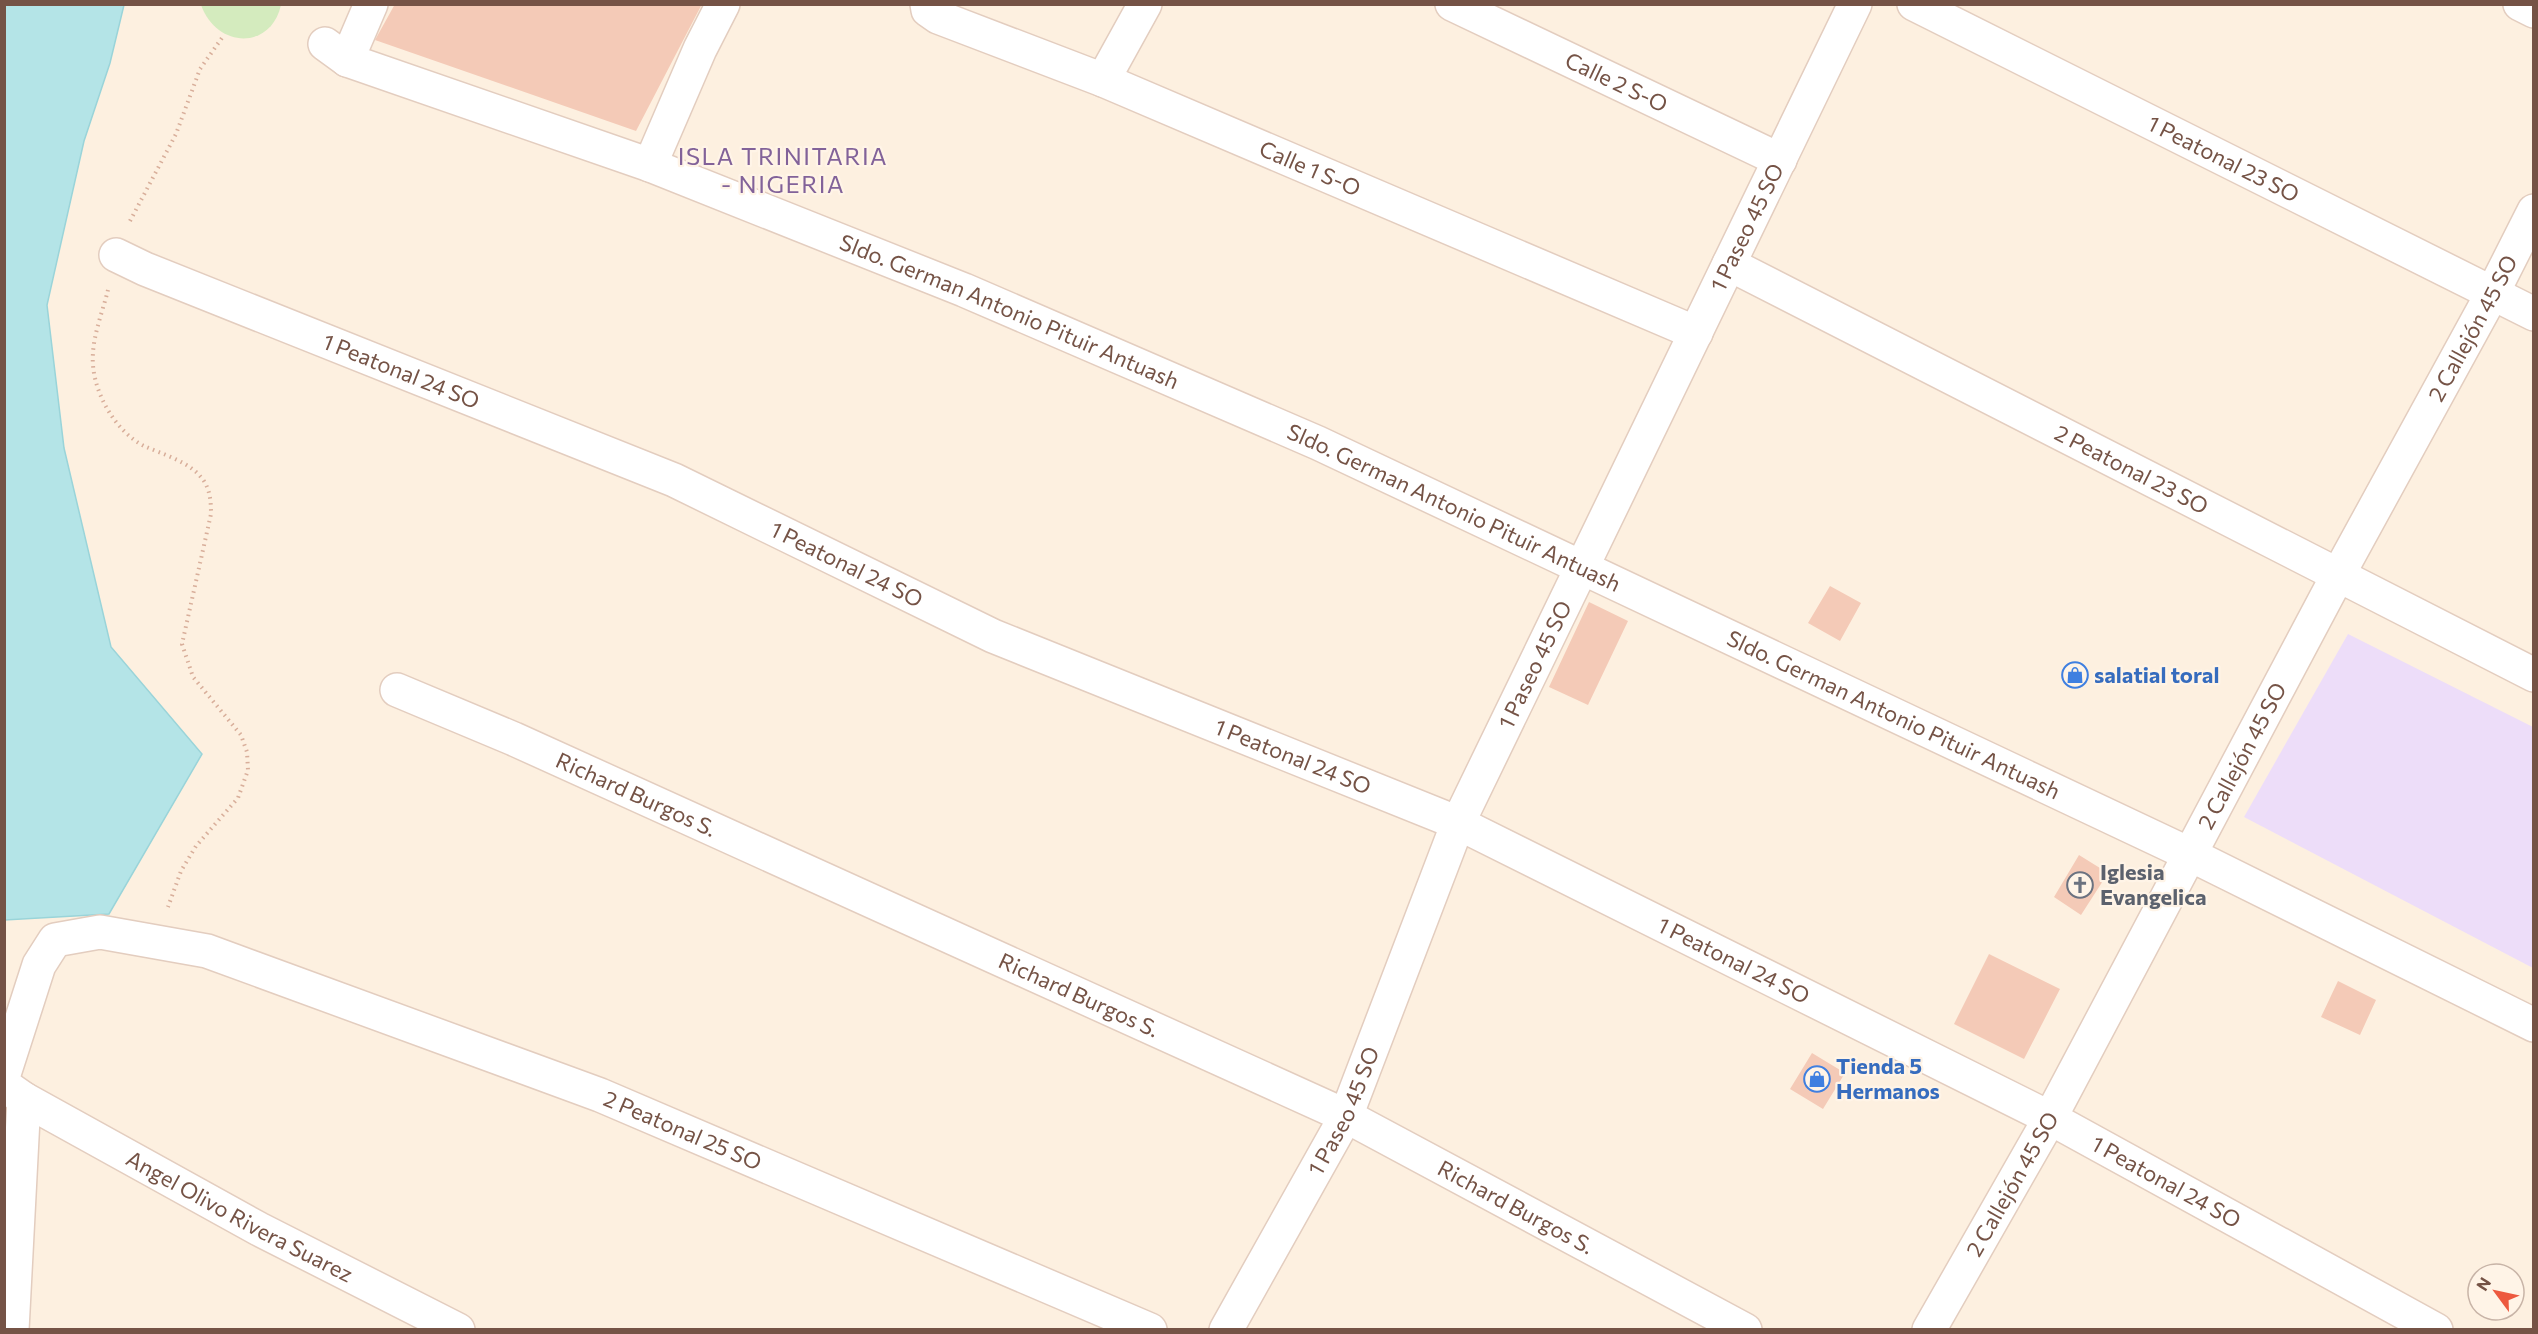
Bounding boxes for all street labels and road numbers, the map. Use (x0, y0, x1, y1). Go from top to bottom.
street label: Calle 2 S-O (1561, 46, 1672, 118)
street label: 1 Peatonal 23 SO (2143, 109, 2304, 207)
street label: Calle 1 S-O (1256, 134, 1365, 201)
street label: 1 Paseo 45 SO (1704, 159, 1789, 295)
street label: Sldo. German Antonio Pituir Antuash (836, 228, 1183, 394)
street label: 2 Callejón 45 SO (2422, 250, 2523, 406)
street label: 1 Peatonal 24 SO (319, 327, 484, 414)
street label: Sldo. German Antonio Pituir Antuash (1283, 417, 1625, 597)
street label: 2 Peatonal 23 SO (2050, 419, 2213, 519)
street label: 1 Peatonal 24 SO (766, 515, 928, 613)
street label: 1 Paseo 45 SO (1492, 596, 1577, 733)
street label: Sldo. German Antonio Pituir Antuash (1723, 624, 2065, 804)
street label: 2 Callejón 45 SO (2192, 678, 2292, 834)
street label: 1 Peatonal 24 SO (1211, 713, 1375, 800)
street label: Richard Burgos S. (552, 746, 721, 842)
street label: 1 Peatonal 24 SO (1653, 911, 1814, 1009)
street label: Richard Burgos S. (995, 946, 1163, 1043)
street label: 1 Paseo 45 SO (1302, 1043, 1384, 1180)
street label: 2 Peatonal 25 SO (600, 1084, 766, 1175)
street label: 2 Callejón 45 SO (1960, 1107, 2064, 1261)
street label: 1 Peatonal 24 SO (2087, 1130, 2246, 1233)
street label: Angel Olivo Rivera Suarez (122, 1144, 358, 1288)
street label: Richard Burgos S. (1433, 1154, 1599, 1259)

